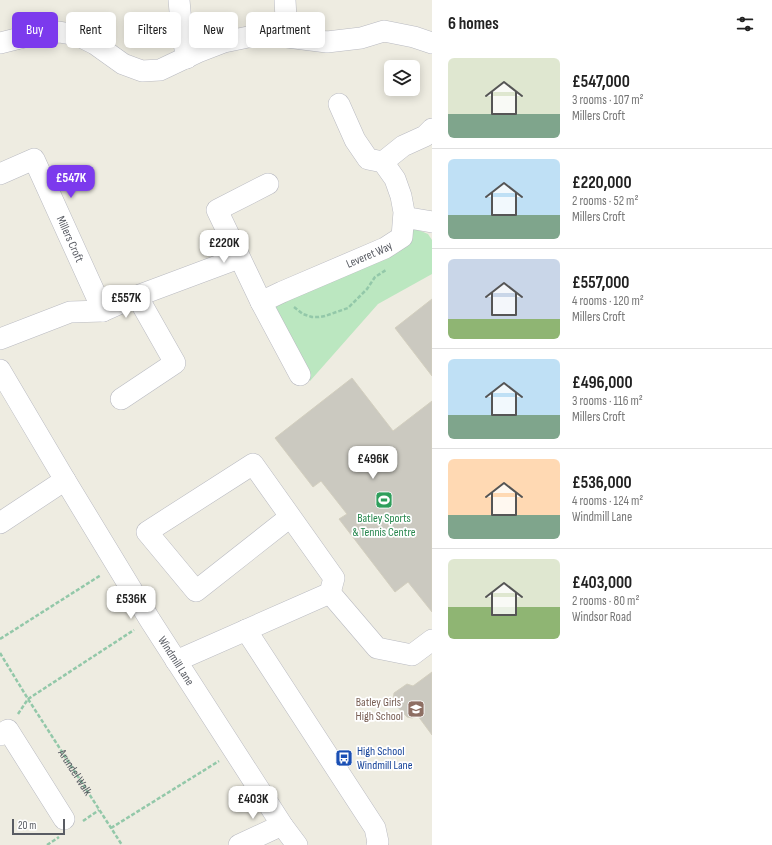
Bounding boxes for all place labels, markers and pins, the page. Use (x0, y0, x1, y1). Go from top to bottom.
pin: £547K (43, 165, 99, 199)
pin: £220K (196, 230, 252, 264)
pin: £557K (98, 285, 154, 319)
pin: £496K (345, 446, 401, 480)
sports icon: Batley Sports & Tennis Centre (374, 490, 394, 510)
place label: Batley Sports & Tennis Centre (352, 511, 416, 540)
pin: £536K (103, 586, 159, 620)
place label: Batley Girls' High School (356, 695, 403, 724)
school or university icon: Batley Girls' High School (406, 699, 426, 719)
place label: High School Windmill Lane (357, 744, 413, 773)
bus stop icon: High School Windmill Lane (334, 748, 354, 768)
pin: £403K (225, 786, 281, 820)

